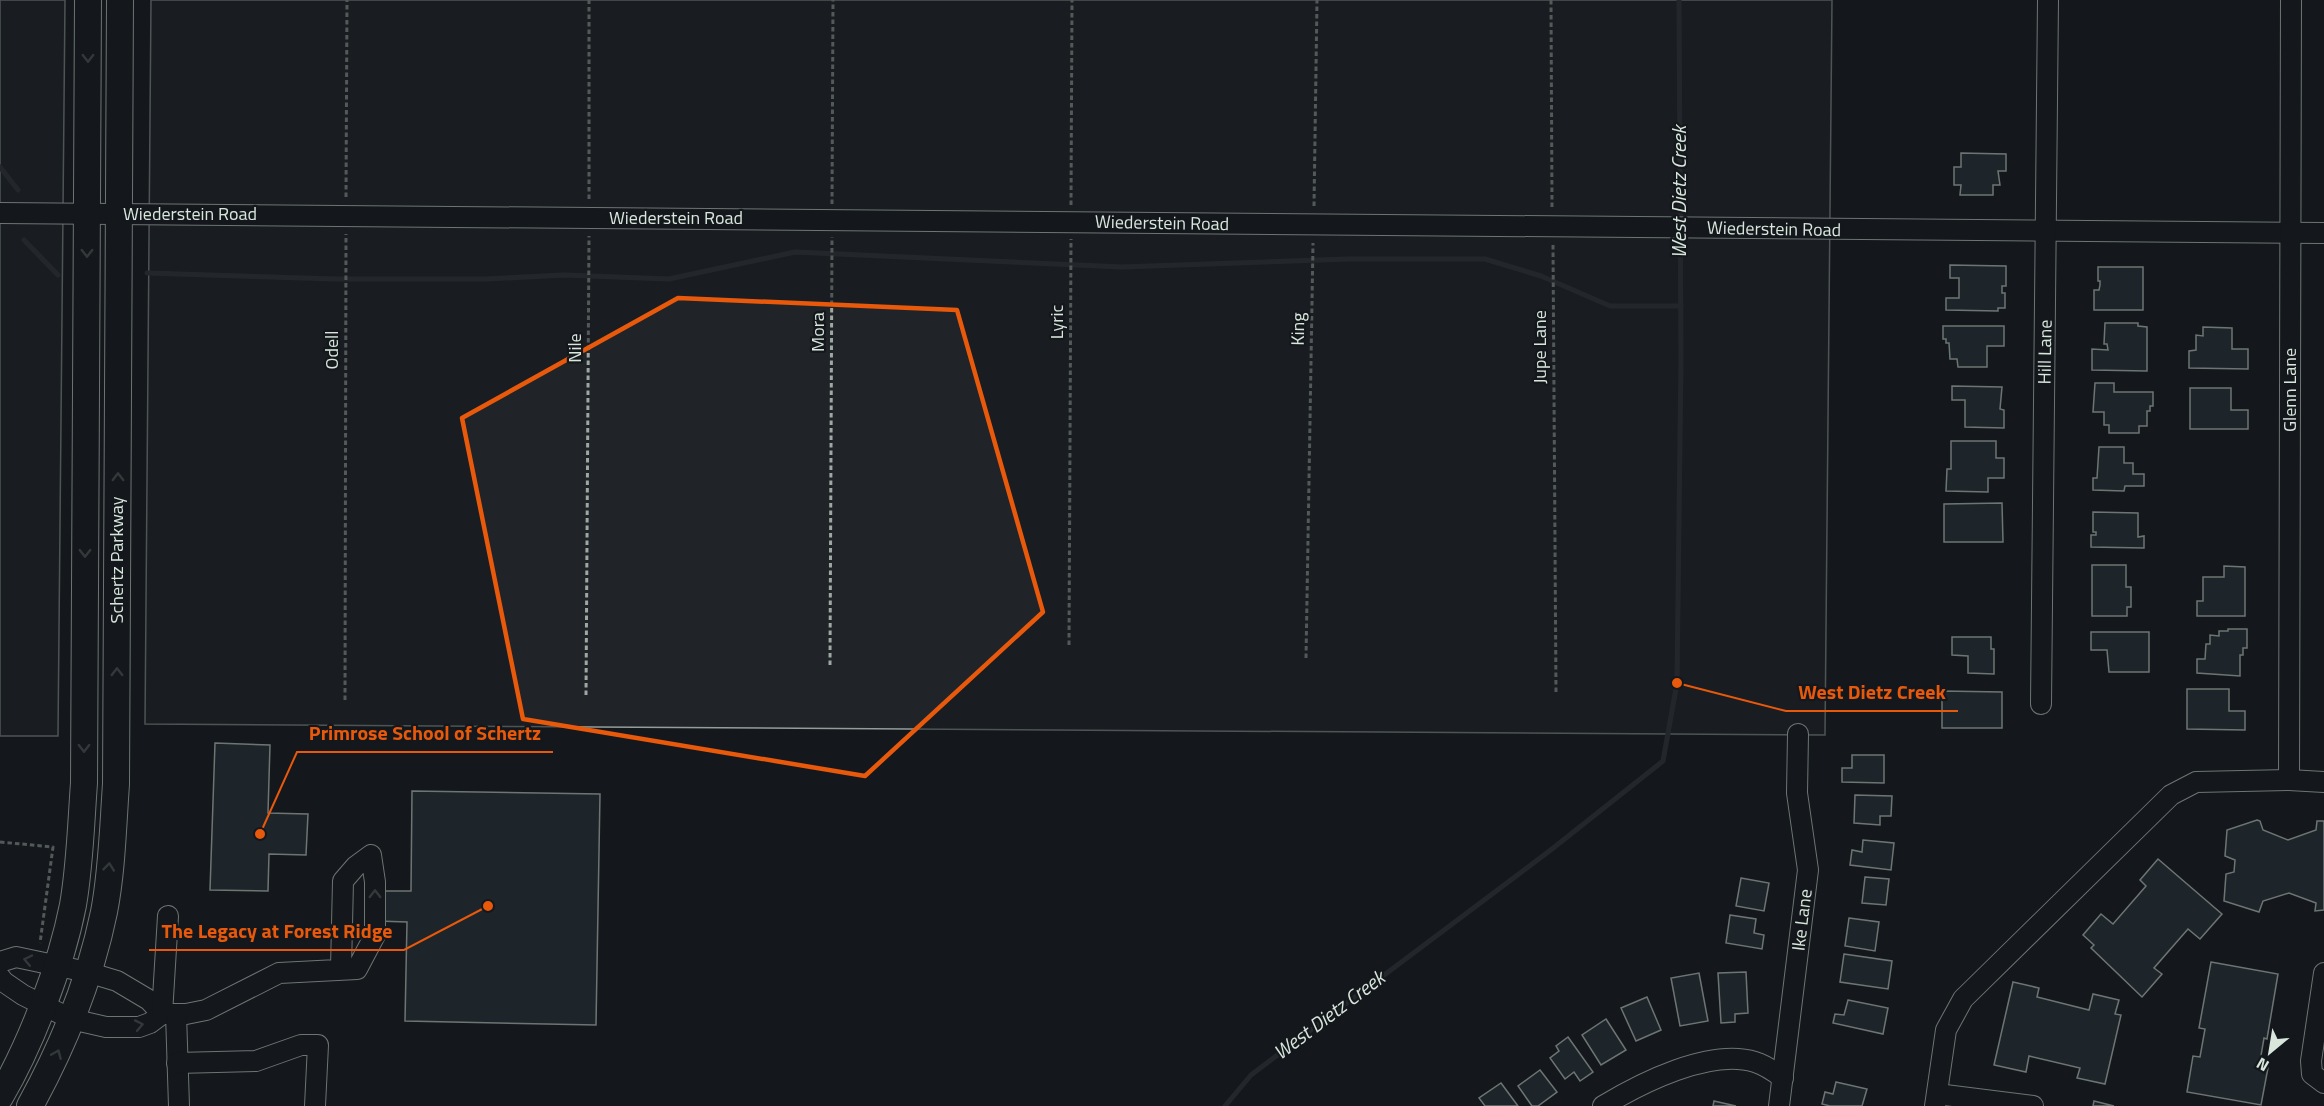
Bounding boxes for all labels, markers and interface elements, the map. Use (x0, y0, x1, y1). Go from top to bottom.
one-way arrow (82, 54, 94, 63)
water label: West Dietz Creek (1663, 123, 1694, 258)
street label: Wiederstein Road (123, 200, 257, 227)
street label: Wiederstein Road (609, 204, 743, 231)
street label: Wiederstein Road (1095, 208, 1229, 237)
street label: Wiederstein Road (1707, 214, 1841, 243)
one-way arrow (81, 249, 93, 258)
street label: Lyric (1043, 305, 1070, 339)
street label: Jupe Lane (1526, 310, 1553, 384)
street label: Mora (804, 312, 831, 352)
street label: King (1284, 312, 1311, 346)
street label: Hill Lane (2030, 319, 2059, 385)
street label: Odell (318, 331, 345, 369)
street label: Nile (561, 333, 588, 363)
street label: Glenn Lane (2276, 348, 2303, 432)
one-way arrow (112, 473, 124, 482)
street label: Schertz Parkway (103, 496, 130, 623)
one-way arrow (79, 549, 91, 558)
one-way arrow (110, 668, 123, 677)
callout: West Dietz Creek (1786, 673, 1958, 711)
text: West Dietz Creek (1798, 676, 1946, 707)
callout: Primrose School of Schertz (297, 714, 553, 752)
text: Primrose School of Schertz (309, 717, 541, 748)
one-way arrow (78, 744, 90, 753)
one-way arrow (102, 862, 115, 872)
street label: Ike Lane (1784, 887, 1819, 952)
one-way arrow (369, 890, 381, 899)
callout: The Legacy at Forest Ridge (149, 912, 404, 950)
text: The Legacy at Forest Ridge (161, 915, 393, 946)
one-way arrow (23, 954, 33, 967)
water label: West Dietz Creek (1266, 961, 1393, 1067)
one-way arrow (134, 1019, 144, 1032)
north arrow (2240, 1022, 2300, 1082)
one-way arrow (50, 1049, 62, 1060)
text: N (2252, 1052, 2273, 1078)

